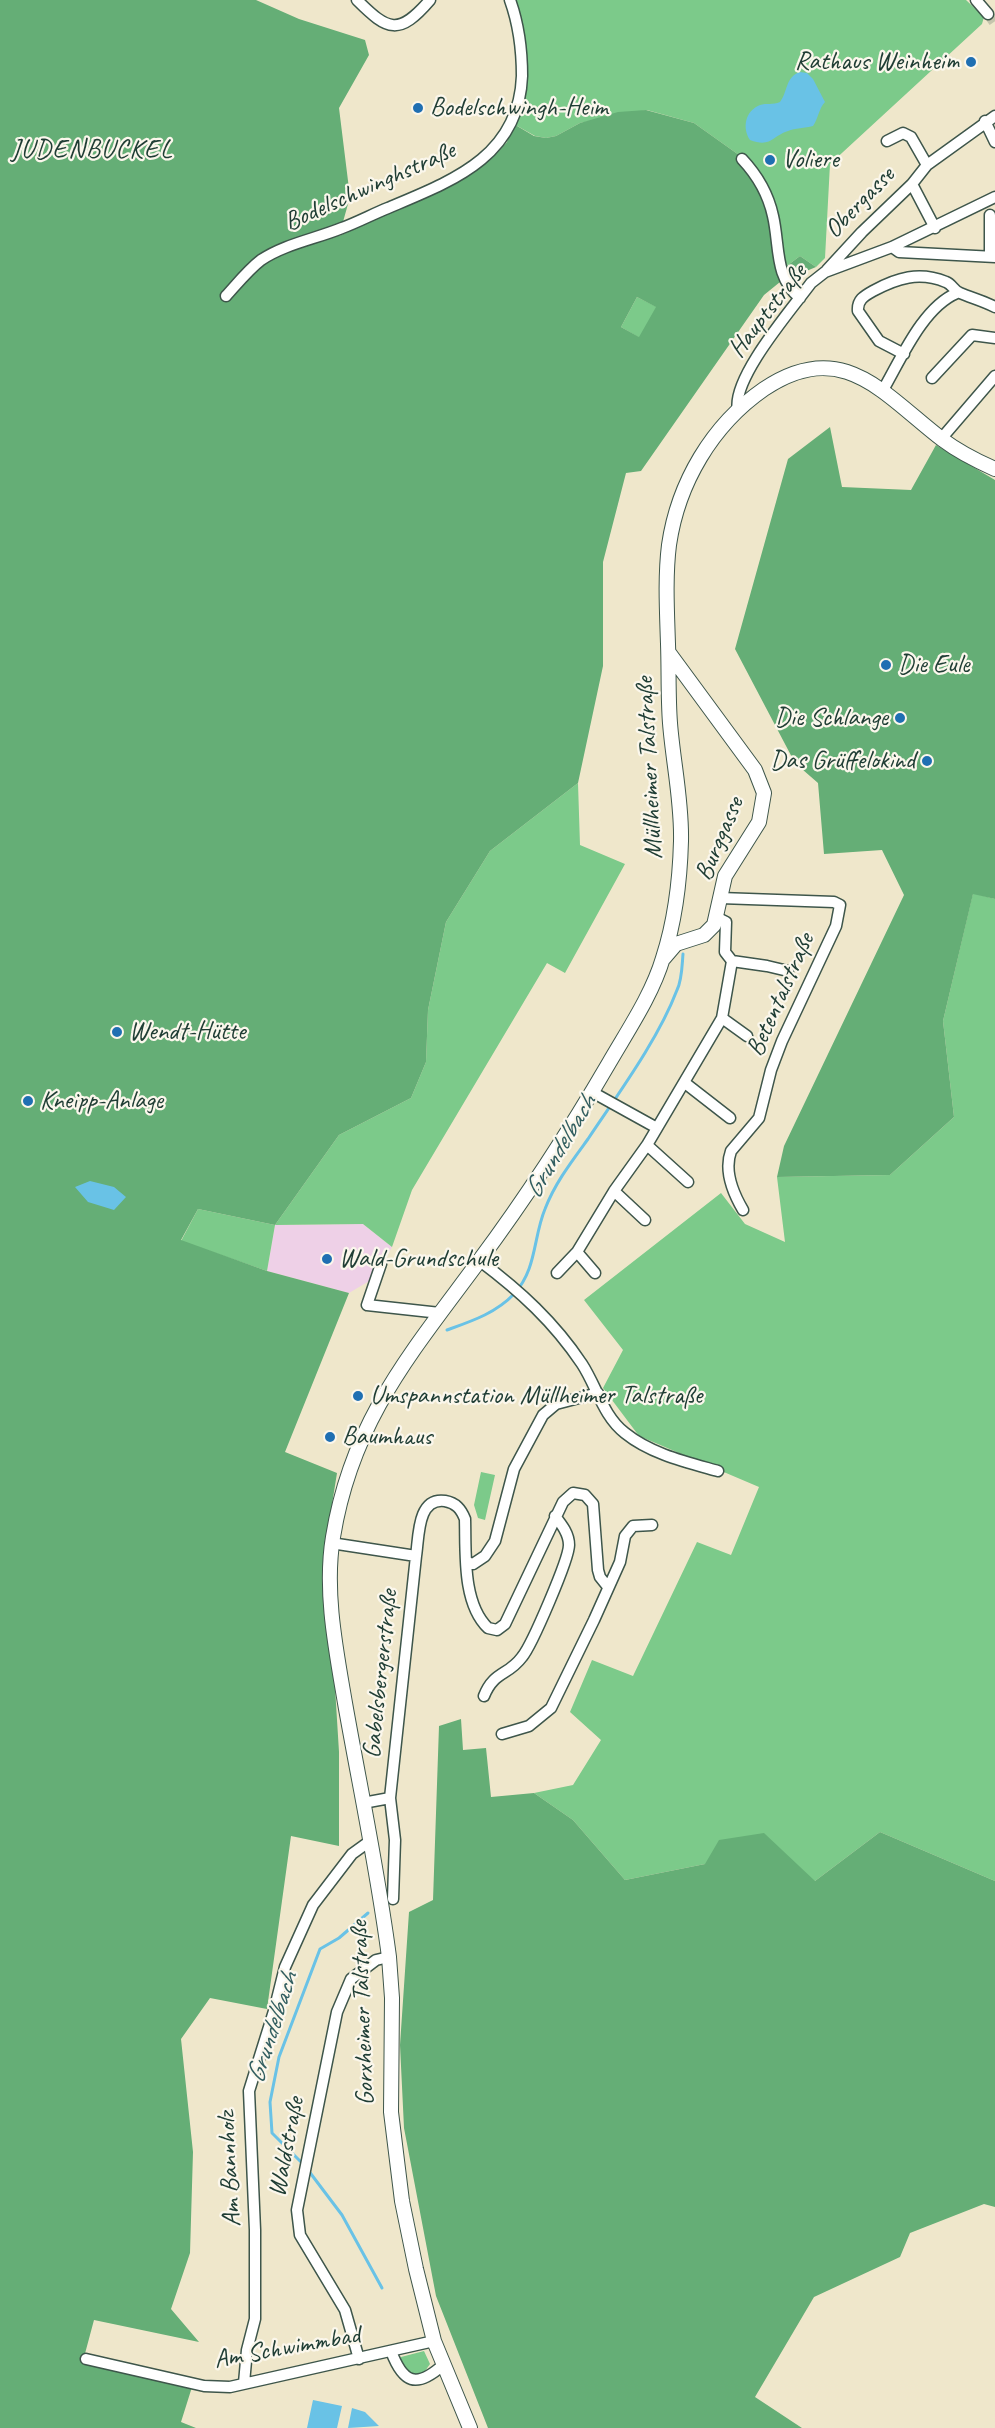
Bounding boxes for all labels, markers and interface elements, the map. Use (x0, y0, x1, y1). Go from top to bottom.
place label: Rathaus Weinheim (795, 46, 959, 78)
marker: Rathaus Weinheim (964, 55, 978, 69)
place label: Bodelschwingh-Heim (430, 92, 608, 124)
marker: Bodelschwingh-Heim (411, 101, 425, 115)
district label: JUDENBUCKEL (11, 134, 173, 166)
street label: Bodelschwinghstraße (280, 135, 460, 239)
place label: Voliere (782, 144, 839, 176)
marker: Voliere (763, 153, 777, 167)
street label: Obergasse (818, 161, 902, 245)
street label: Hauptstraße (722, 258, 814, 364)
place label: Die Eule (898, 649, 969, 681)
marker: Die Eule (879, 658, 893, 672)
street label: Müllheimer Talstraße (630, 676, 670, 860)
place label: Die Schlange (775, 702, 888, 734)
marker: Die Schlange (893, 711, 907, 725)
place label: Das Grüffelokind (770, 745, 915, 777)
marker: Das Grüffelokind (920, 754, 934, 768)
street label: Burggasse (689, 793, 751, 885)
street label: Betentalstraße (740, 929, 822, 1061)
place label: Wendt-Hütte (129, 1016, 245, 1048)
marker: Wendt-Hütte (110, 1025, 124, 1039)
place label: Kneipp-Anlage (40, 1085, 163, 1117)
water label: Grundelbach (518, 1090, 604, 1204)
marker: Kneipp-Anlage (21, 1094, 35, 1108)
place label: Wald-Grundschule (339, 1243, 498, 1275)
marker: Wald-Grundschule (320, 1252, 334, 1266)
place label: Umspannstation Müllheimer Talstraße (370, 1380, 702, 1412)
marker: Umspannstation Müllheimer Talstraße (351, 1389, 365, 1403)
place label: Baumhaus (342, 1421, 432, 1453)
marker: Baumhaus (323, 1430, 337, 1444)
street label: Gabelsbergerstraße (357, 1588, 405, 1760)
street label: Gorxheimer Talstraße (344, 1920, 382, 2106)
water label: Grundelbach (240, 1969, 306, 2087)
street label: Waldstraße (262, 2095, 312, 2199)
street label: Am Bannholz (211, 2110, 249, 2228)
street label: Am Schwimmbad (212, 2320, 362, 2376)

